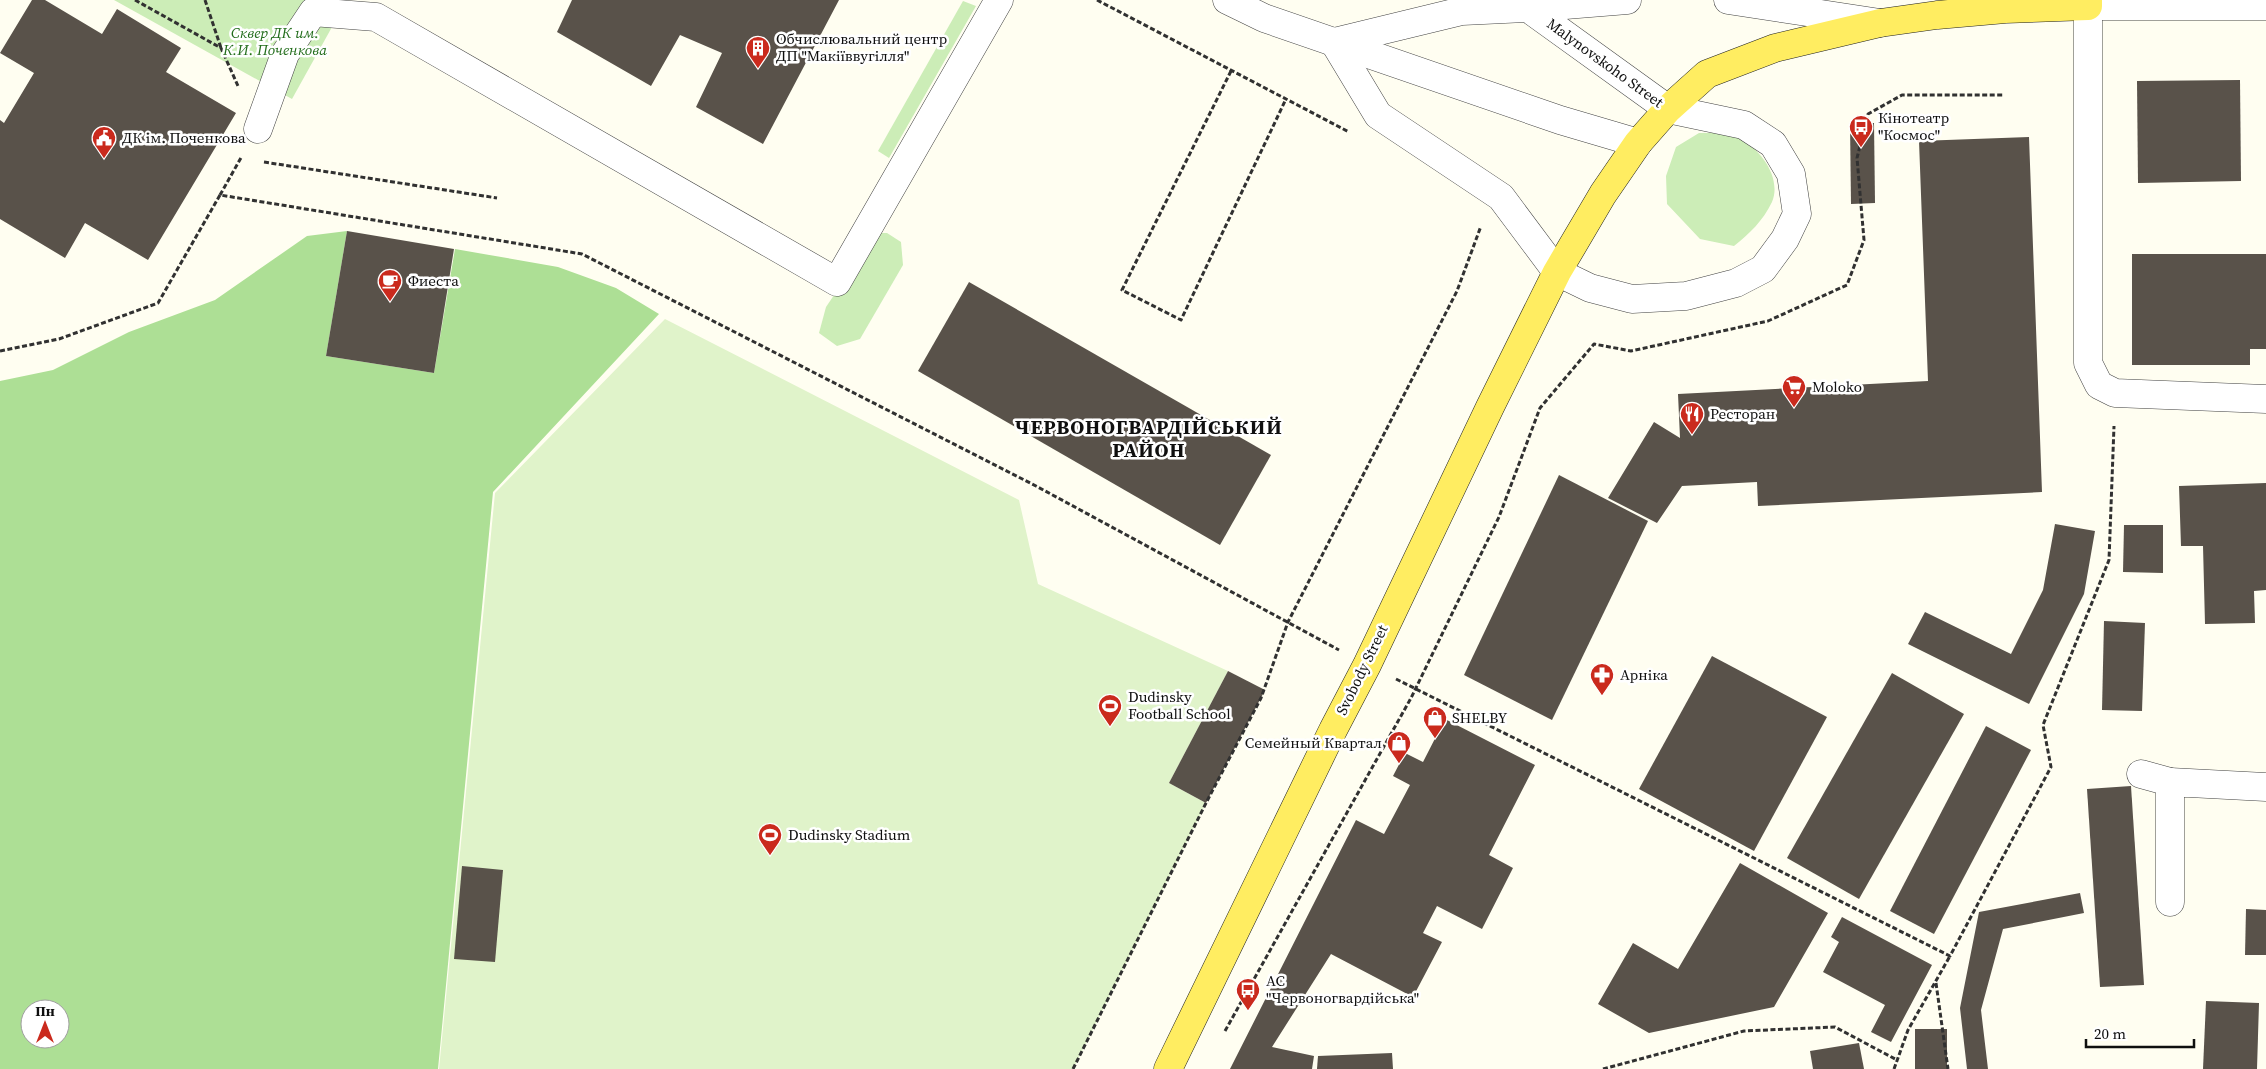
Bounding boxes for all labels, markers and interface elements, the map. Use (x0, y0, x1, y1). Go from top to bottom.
street label: Malynovskoho Street (1543, 13, 1668, 112)
park label: Сквер ДК им. К.И. Поченкова (222, 22, 327, 60)
place label: Обчислювальний центр ДП "Макіїввугілля" (776, 28, 947, 66)
building icon: Обчислювальний центр ДП "Макіїввугілля" (745, 35, 771, 69)
place label: Кінотеатр "Космос" (1878, 107, 1950, 145)
bus stop icon: Кінотеатр "Космос" (1848, 114, 1874, 148)
public building icon: ДК ім. Поченкова (91, 125, 117, 159)
place label: ДК ім. Поченкова (122, 127, 246, 148)
cafe icon: Фиеста (377, 268, 403, 302)
place label: Фиеста (408, 270, 459, 291)
supermarket icon: Moloko (1781, 374, 1807, 408)
place label: Moloko (1812, 376, 1862, 397)
restaurant icon: Ресторан (1679, 401, 1705, 435)
place label: Ресторан (1710, 403, 1775, 424)
district label: ЧЕРВОНОГВАРДІЙСЬКИЙ РАЙОН (1015, 413, 1283, 464)
street label: Svobody Street (1331, 621, 1393, 718)
pharmacy icon: Арніка (1589, 662, 1615, 696)
place label: Арніка (1620, 664, 1668, 685)
place label: Dudinsky Football School (1128, 686, 1231, 724)
sports icon: Dudinsky Football School (1097, 693, 1123, 727)
shop icon: SHELBY (1422, 705, 1448, 739)
place label: SHELBY (1452, 707, 1508, 728)
shop icon: Семейный Квартал (1386, 730, 1412, 764)
place label: Семейный Квартал (1245, 732, 1382, 753)
sports icon: Dudinsky Stadium (757, 822, 783, 856)
place label: Dudinsky Stadium (788, 824, 911, 845)
place label: АС "Червоногвардійська" (1266, 970, 1419, 1008)
bus stop icon: АС "Червоногвардійська" (1235, 977, 1261, 1011)
north arrow (20, 999, 70, 1049)
text: Пн (35, 1001, 55, 1021)
scale bar (2086, 1016, 2194, 1048)
text: 20 m (2094, 1023, 2126, 1044)

